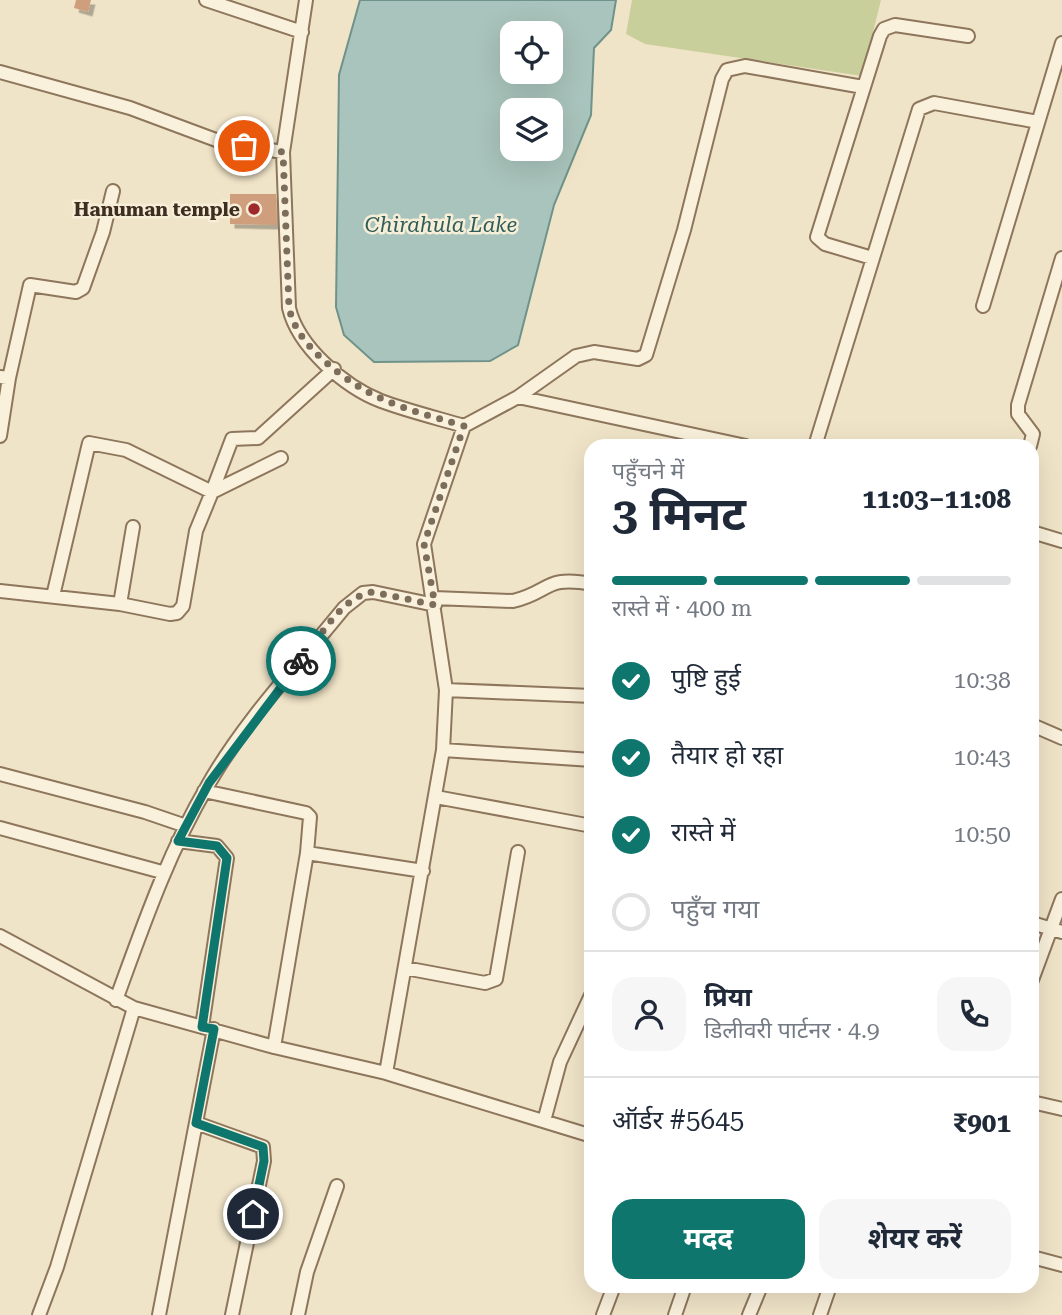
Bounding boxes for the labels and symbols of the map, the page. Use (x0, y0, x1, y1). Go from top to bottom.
pin (214, 116, 274, 176)
place label: Hanuman temple (74, 198, 240, 221)
marker: Hanuman temple (246, 201, 262, 217)
water label: Chirahula Lake (365, 213, 517, 237)
courier (266, 626, 336, 696)
pin (223, 1184, 283, 1244)

